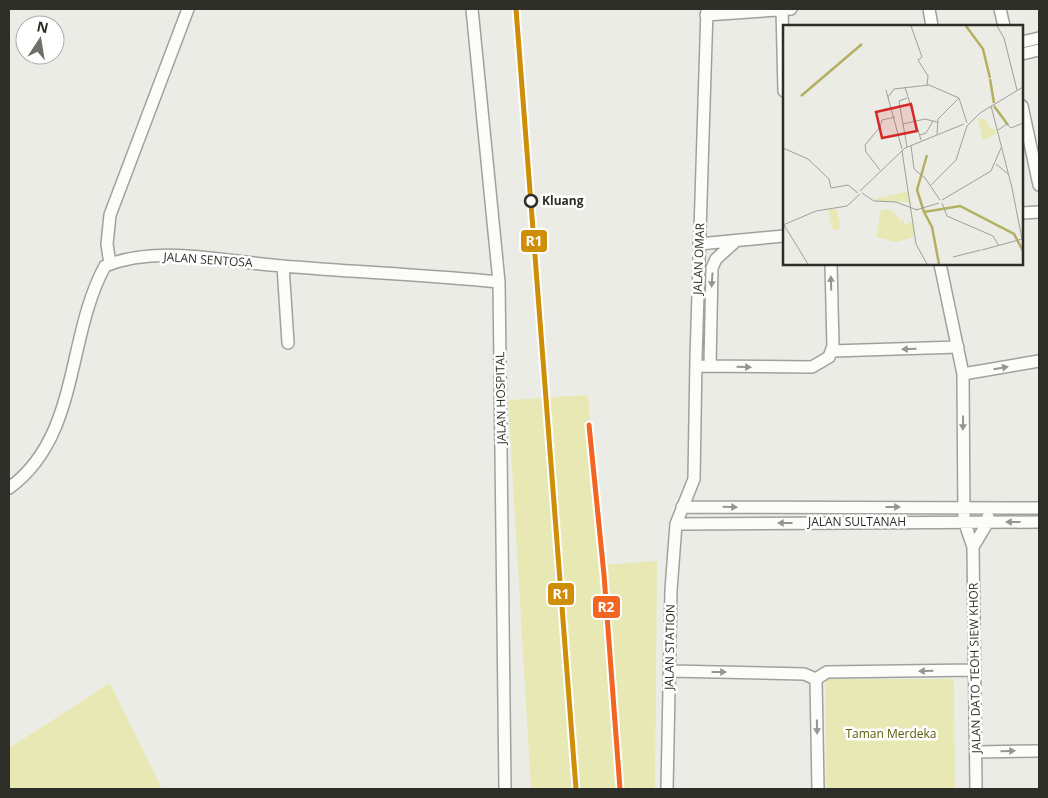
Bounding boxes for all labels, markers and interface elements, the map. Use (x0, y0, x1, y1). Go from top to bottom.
north arrow (15, 15, 65, 65)
text: N (35, 16, 50, 37)
inset map (783, 25, 1023, 265)
place label: Kluang (542, 192, 584, 209)
marker: Kluang (524, 194, 538, 208)
street label: JALAN OMAR (689, 222, 708, 296)
line badge: R1 (520, 229, 548, 253)
text: R1 (525, 231, 543, 250)
street label: JALAN SENTOSA (162, 248, 254, 271)
one-way arrow (707, 273, 715, 289)
one-way arrow (827, 275, 835, 291)
one-way arrow (901, 345, 917, 353)
street label: JALAN HOSPITAL (491, 352, 510, 445)
one-way arrow (737, 363, 753, 371)
one-way arrow (994, 363, 1010, 371)
one-way arrow (959, 415, 967, 431)
one-way arrow (723, 503, 739, 511)
one-way arrow (885, 503, 901, 511)
street label: JALAN SULTANAH (807, 513, 906, 530)
one-way arrow (1005, 518, 1021, 526)
one-way arrow (776, 519, 792, 527)
line badge: R1 (547, 582, 575, 606)
street label: JALAN DATO TEOH SIEW KHOR (965, 582, 985, 754)
text: R1 (552, 584, 570, 603)
line badge: R2 (592, 595, 621, 619)
text: R2 (597, 597, 615, 616)
street label: JALAN STATION (660, 604, 679, 691)
one-way arrow (918, 667, 934, 675)
one-way arrow (711, 668, 727, 676)
one-way arrow (813, 720, 821, 736)
park label: Taman Merdeka (845, 725, 937, 742)
one-way arrow (1000, 747, 1016, 755)

